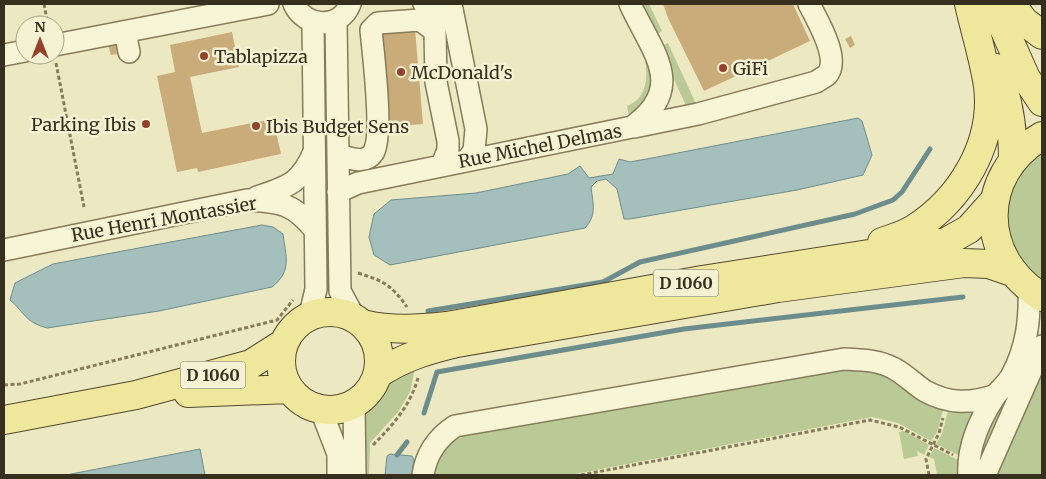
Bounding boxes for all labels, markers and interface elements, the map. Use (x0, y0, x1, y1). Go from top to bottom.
north arrow (15, 15, 65, 65)
text: N (34, 18, 46, 36)
place label: Tablapizza (214, 45, 308, 68)
marker: Tablapizza (198, 50, 210, 62)
place label: GiFi (733, 57, 768, 80)
place label: McDonald's (411, 61, 513, 84)
marker: GiFi (717, 62, 729, 74)
marker: McDonald's (395, 66, 407, 78)
place label: Parking Ibis (31, 113, 136, 136)
place label: Ibis Budget Sens (266, 115, 409, 138)
marker: Parking Ibis (140, 118, 152, 130)
street label: Rue Michel Delmas (456, 119, 624, 173)
marker: Ibis Budget Sens (250, 120, 262, 132)
street label: Rue Henri Montassier (69, 191, 259, 247)
road number: D 1060 (654, 270, 718, 296)
road number: D 1060 (180, 362, 246, 388)

